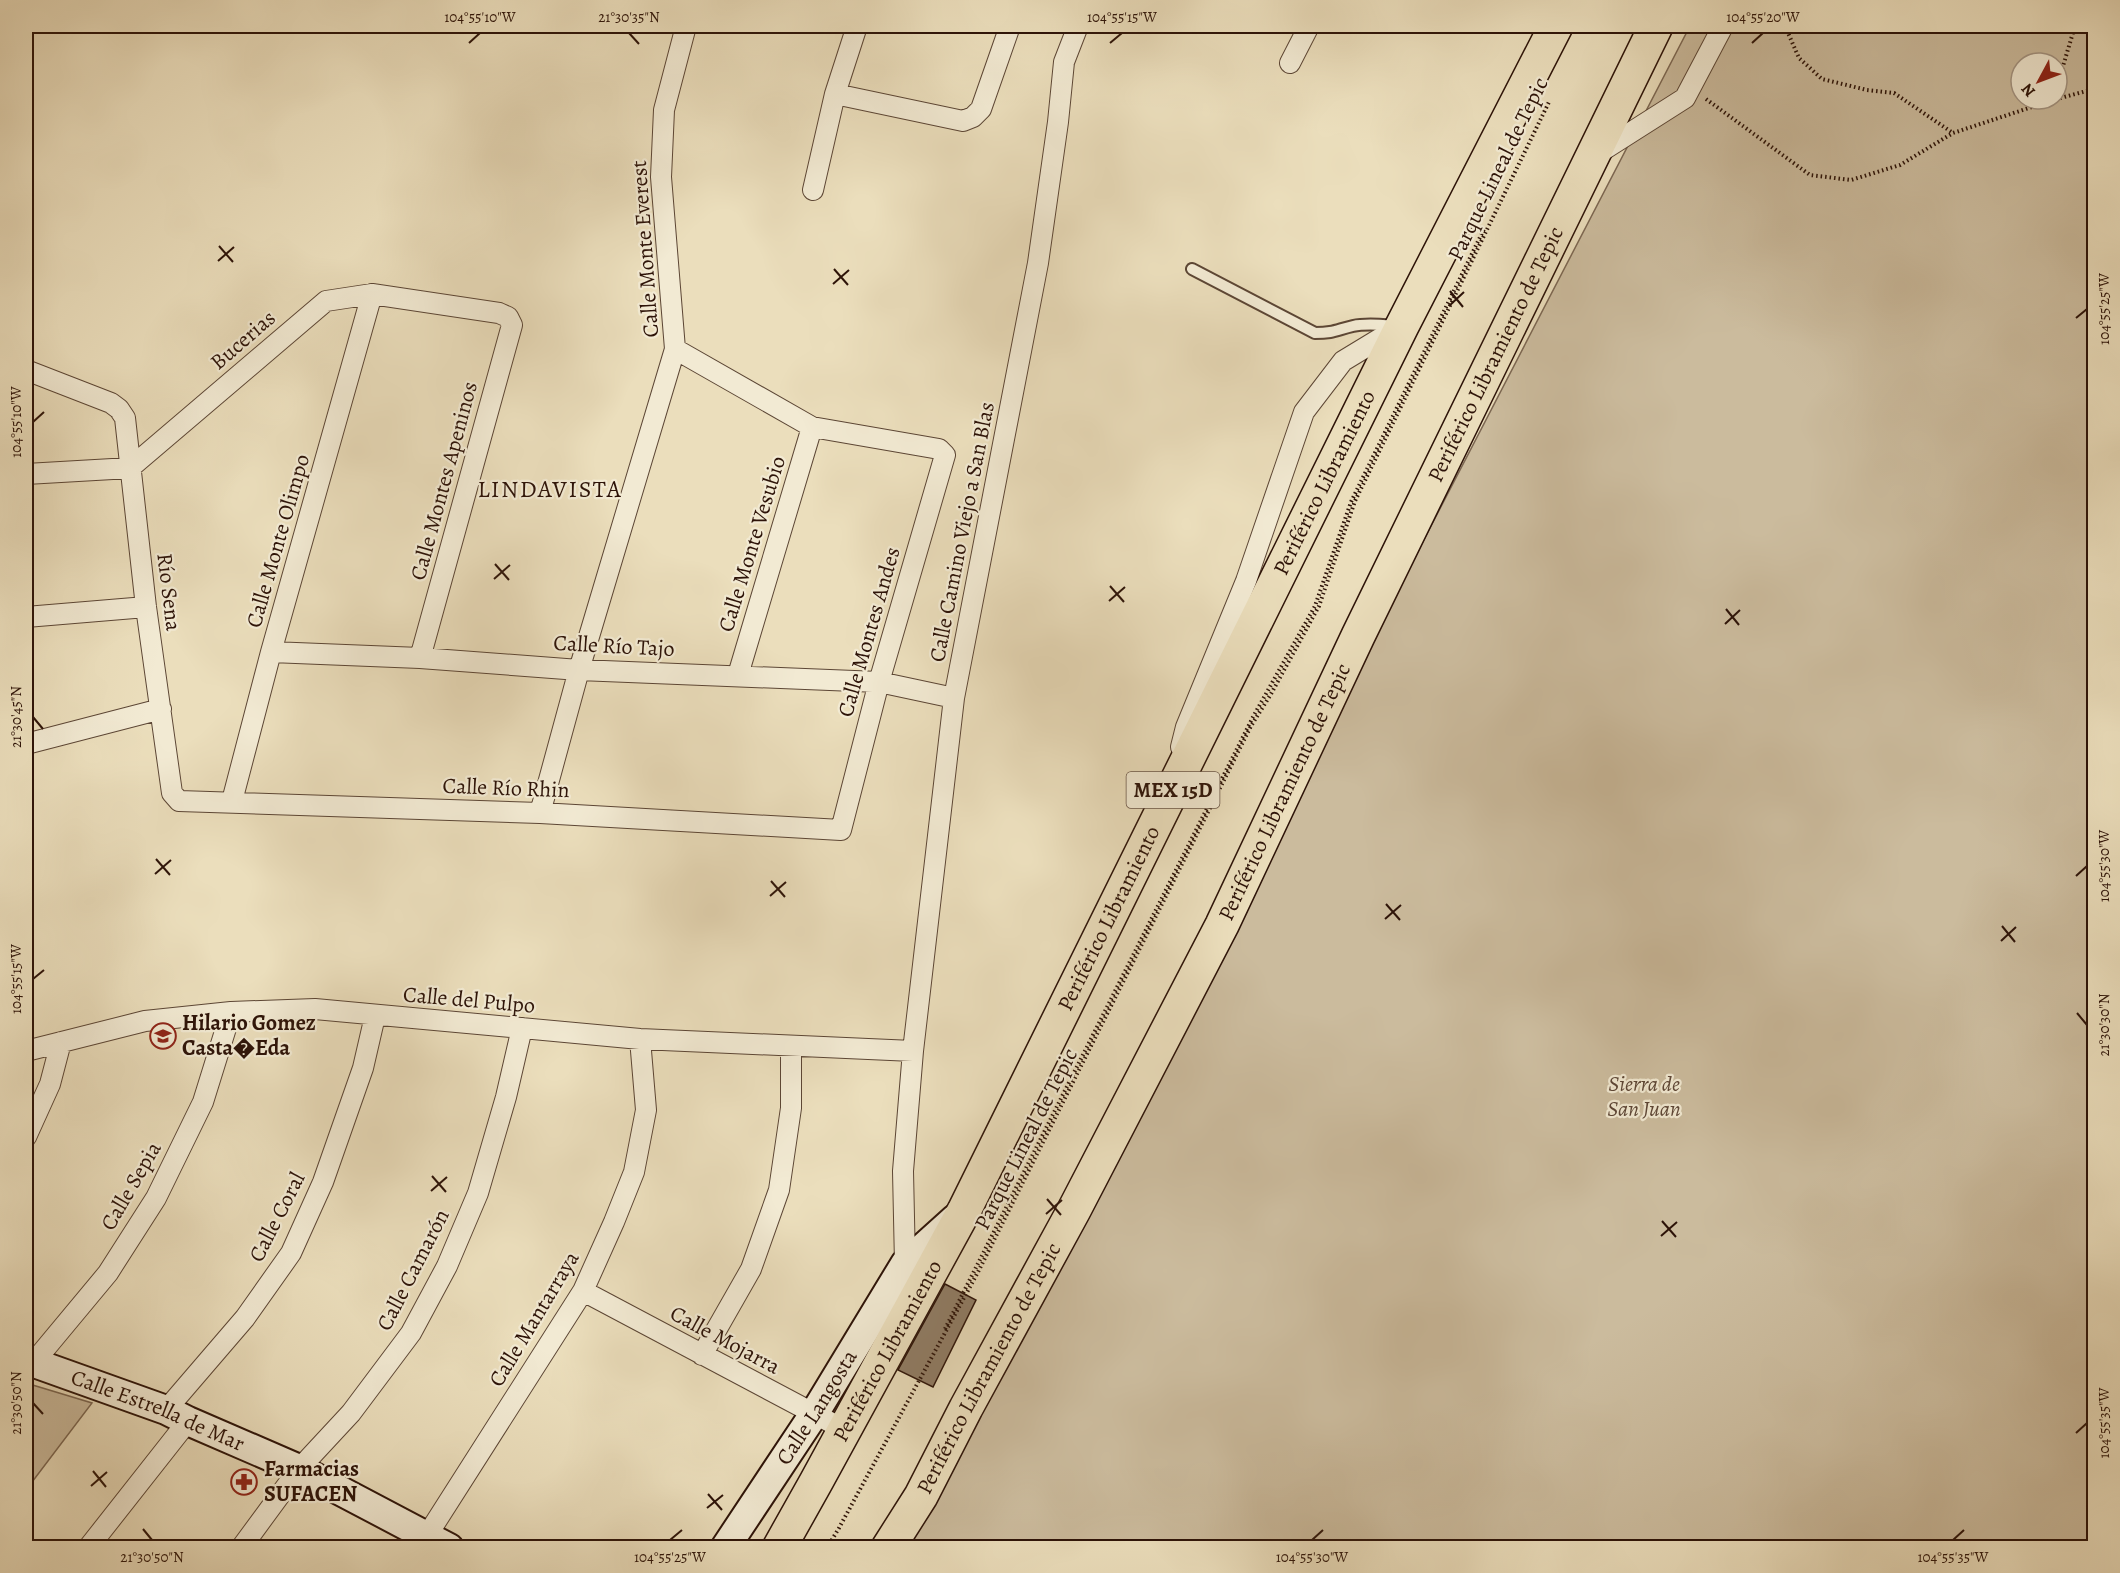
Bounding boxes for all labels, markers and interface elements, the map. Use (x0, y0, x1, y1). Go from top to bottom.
text: 104°55'10"W (444, 7, 516, 27)
text: 21°30'35"N (598, 7, 660, 27)
text: 104°55'15"W (1087, 7, 1157, 27)
text: 104°55'20"W (1726, 7, 1800, 27)
north arrow (2009, 51, 2069, 111)
street label: Parque Lineal de Tepic (1441, 72, 1555, 266)
text: N (2016, 78, 2041, 102)
street label: Calle Monte Everest (624, 159, 666, 339)
street label: Periférico Libramiento de Tepic (1420, 221, 1571, 487)
text: 104°55'25"W (2094, 273, 2114, 345)
street label: Bucerias (204, 303, 282, 377)
street label: Calle Montes Apeninos (403, 378, 485, 584)
street label: Periférico Libramiento (1266, 385, 1383, 580)
text: 104°55'10"W (6, 386, 26, 458)
street label: Calle Camino Viejo a San Blas (922, 399, 1002, 665)
street label: Calle Monte Olimpo (239, 451, 317, 631)
street label: Calle Monte Vesubio (711, 452, 793, 636)
district label: LINDAVISTA (478, 473, 622, 505)
street label: Calle Montes Andes (830, 544, 908, 720)
street label: Río Sena (149, 551, 189, 633)
street label: Calle Río Tajo (553, 628, 675, 664)
street label: Periférico Libramiento de Tepic (1211, 658, 1358, 926)
text: 21°30'45"N (6, 686, 26, 748)
street label: Calle Río Rhin (442, 771, 570, 805)
road number: MEX 15D (1126, 772, 1220, 808)
street label: Periférico Libramiento (1050, 821, 1167, 1016)
text: 104°55'30"W (2094, 830, 2114, 902)
text: 104°55'15"W (6, 944, 26, 1014)
street label: Calle del Pulpo (402, 979, 536, 1021)
text: 21°30'30"N (2094, 993, 2114, 1057)
place label: Hilario Gomez Casta�Eda (182, 1008, 316, 1063)
school or university icon: Hilario Gomez Casta�Eda (148, 1021, 178, 1051)
street label: Parque Lineal de Tepic (967, 1043, 1085, 1235)
park label: Sierra de San Juan (1607, 1069, 1681, 1124)
street label: Calle Sepia (93, 1135, 169, 1236)
street label: Calle Coral (242, 1167, 312, 1267)
street label: Calle Camarón (369, 1204, 457, 1336)
street label: Periférico Libramiento de Tepic (909, 1237, 1068, 1499)
street label: Calle Mantarraya (482, 1245, 587, 1392)
street label: Periférico Libramiento (826, 1255, 949, 1447)
street label: Calle Mojarra (665, 1298, 786, 1382)
street label: Calle Langosta (769, 1344, 865, 1471)
street label: Calle Estrella de Mar (67, 1362, 249, 1459)
text: 21°30'50"N (6, 1371, 26, 1435)
text: 104°55'35"W (2094, 1387, 2114, 1459)
place label: Farmacias SUFACEN (264, 1454, 359, 1509)
pharmacy icon: Farmacias SUFACEN (229, 1467, 259, 1497)
text: 21°30'50"N (120, 1547, 184, 1567)
text: 104°55'25"W (634, 1547, 706, 1567)
text: 104°55'30"W (1276, 1547, 1348, 1567)
text: 104°55'35"W (1917, 1547, 1989, 1567)

